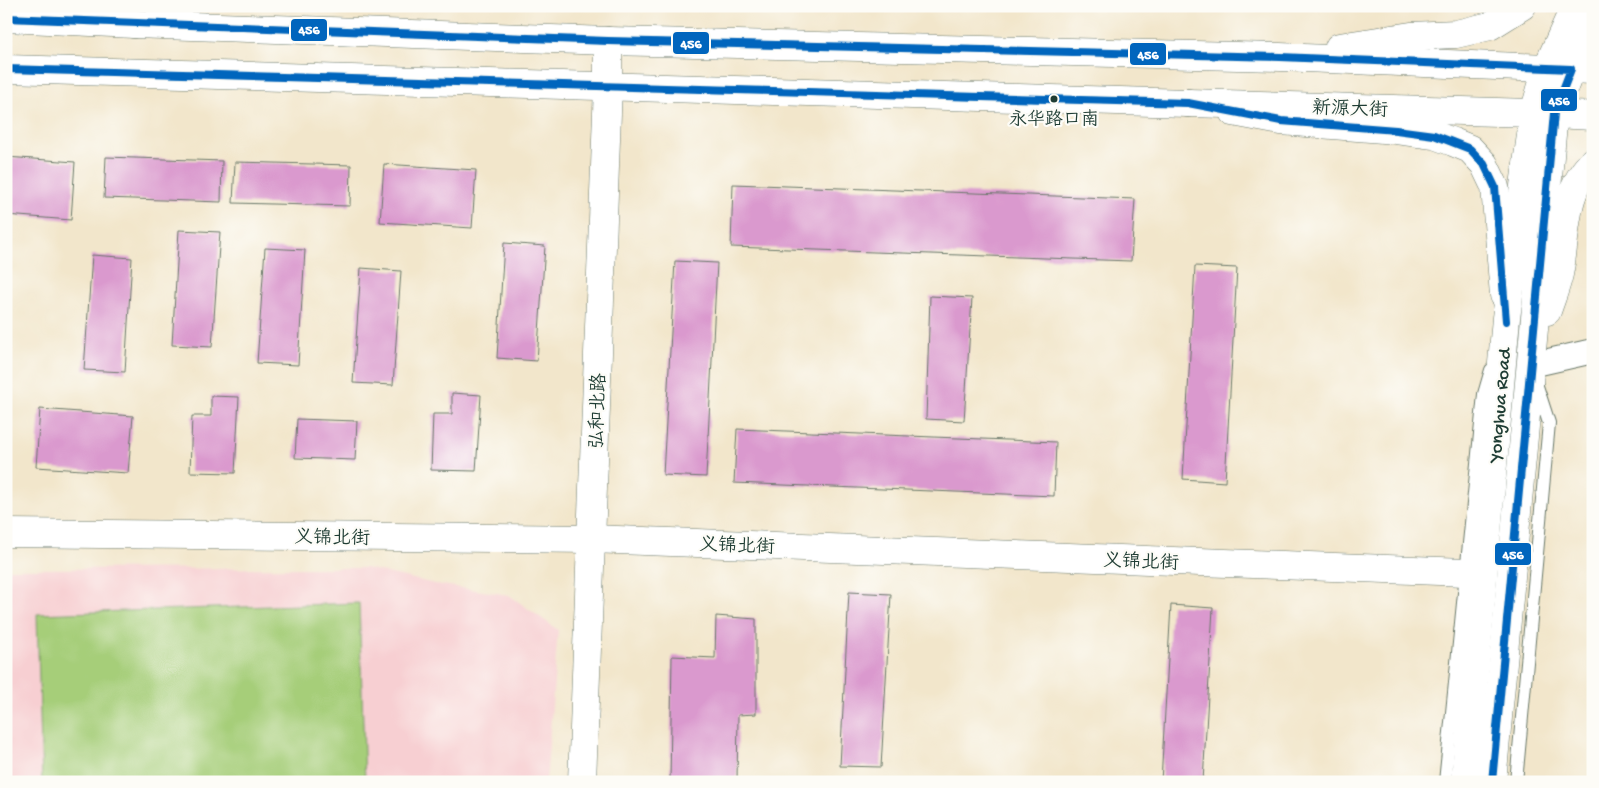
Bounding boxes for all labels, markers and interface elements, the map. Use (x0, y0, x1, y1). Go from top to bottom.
line badge: 456 (290, 18, 328, 42)
text: 456 (297, 23, 320, 40)
line badge: 456 (672, 31, 710, 55)
text: 456 (679, 37, 702, 54)
line badge: 456 (1129, 42, 1167, 66)
text: 456 (1136, 48, 1159, 65)
line badge: 456 (1540, 88, 1578, 112)
marker: 永华路口南 (1049, 94, 1059, 104)
text: 456 (1547, 94, 1570, 111)
street label: 新源大街 (1311, 97, 1388, 123)
place label: 永华路口南 (1009, 109, 1099, 131)
street label: Yonghua Road (1485, 346, 1518, 465)
street label: 弘和北路 (586, 373, 612, 450)
street label: 义锦北街 (294, 526, 370, 552)
street label: 义锦北街 (698, 534, 775, 560)
line badge: 456 (1494, 542, 1532, 566)
text: 456 (1501, 548, 1524, 565)
street label: 义锦北街 (1102, 550, 1179, 576)

